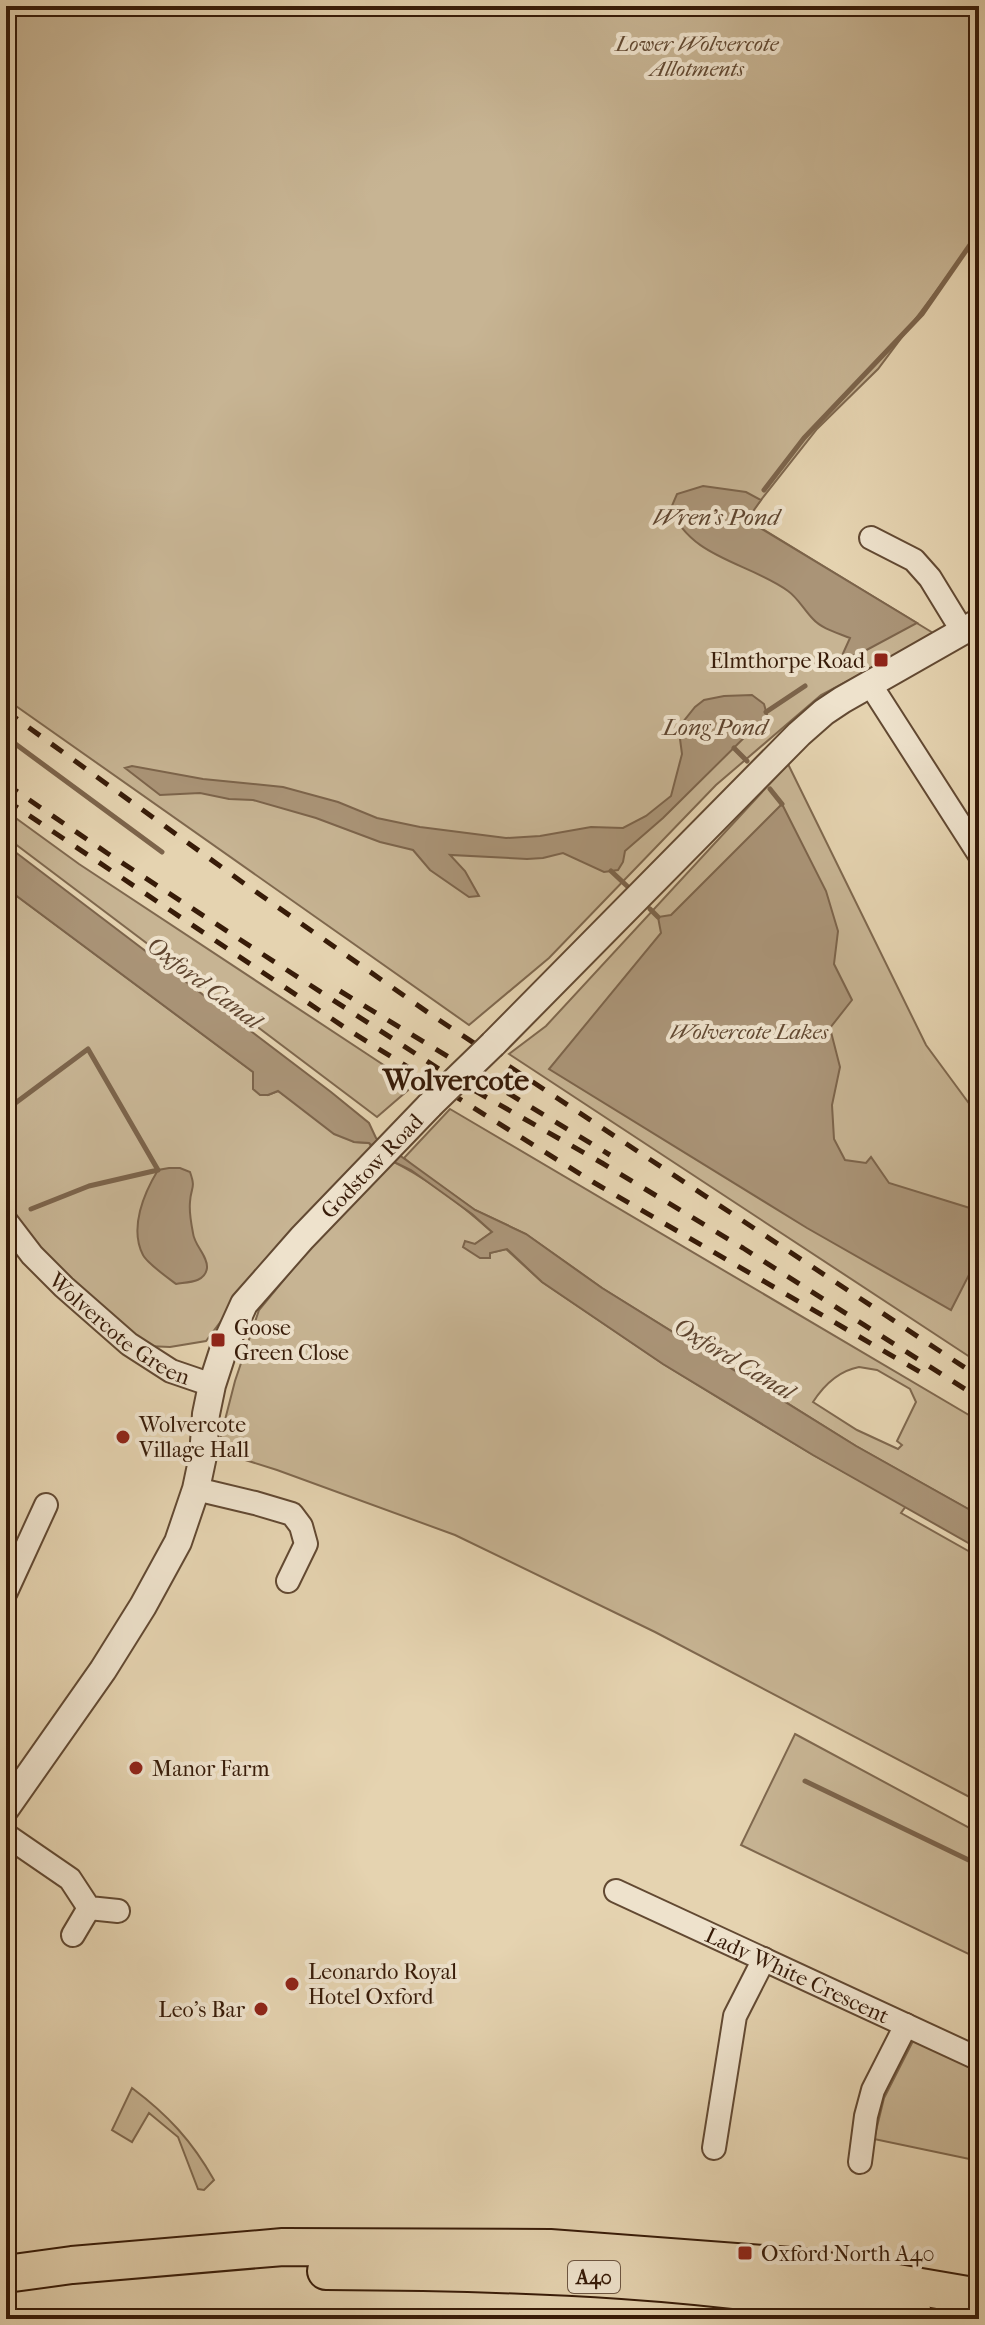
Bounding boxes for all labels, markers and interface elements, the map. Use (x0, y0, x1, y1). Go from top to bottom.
park label: Lower Wolvercote Allotments (613, 31, 780, 82)
water label: Wren's Pond (652, 503, 782, 531)
place label: Elmthorpe Road (710, 648, 866, 674)
marker: Elmthorpe Road (872, 651, 890, 669)
water label: Long Pond (661, 713, 770, 741)
water label: Oxford Canal (141, 931, 269, 1037)
park label: Wolvercote Lakes (670, 1019, 829, 1045)
district label: Wolvercote (381, 1063, 529, 1098)
street label: Godstow Road (316, 1108, 429, 1224)
street label: Wolvercote Green (42, 1267, 193, 1391)
water label: Oxford Canal (669, 1312, 802, 1408)
place label: Goose Green Close (234, 1315, 349, 1366)
marker: Goose Green Close (209, 1331, 227, 1349)
place label: Wolvercote Village Hall (138, 1412, 249, 1463)
marker: Wolvercote Village Hall (114, 1428, 132, 1446)
place label: Manor Farm (152, 1756, 270, 1782)
marker: Manor Farm (127, 1759, 145, 1777)
street label: Lady White Crescent (701, 1922, 893, 2030)
place label: Leonardo Royal Hotel Oxford (308, 1959, 457, 2010)
marker: Leonardo Royal Hotel Oxford (283, 1975, 301, 1993)
place label: Leo’s Bar (158, 1997, 246, 2023)
marker: Leo’s Bar (252, 2000, 270, 2018)
place label: Oxford North A40 (761, 2241, 935, 2267)
marker: Oxford North A40 (736, 2244, 754, 2262)
road number: A40 (568, 2261, 620, 2293)

